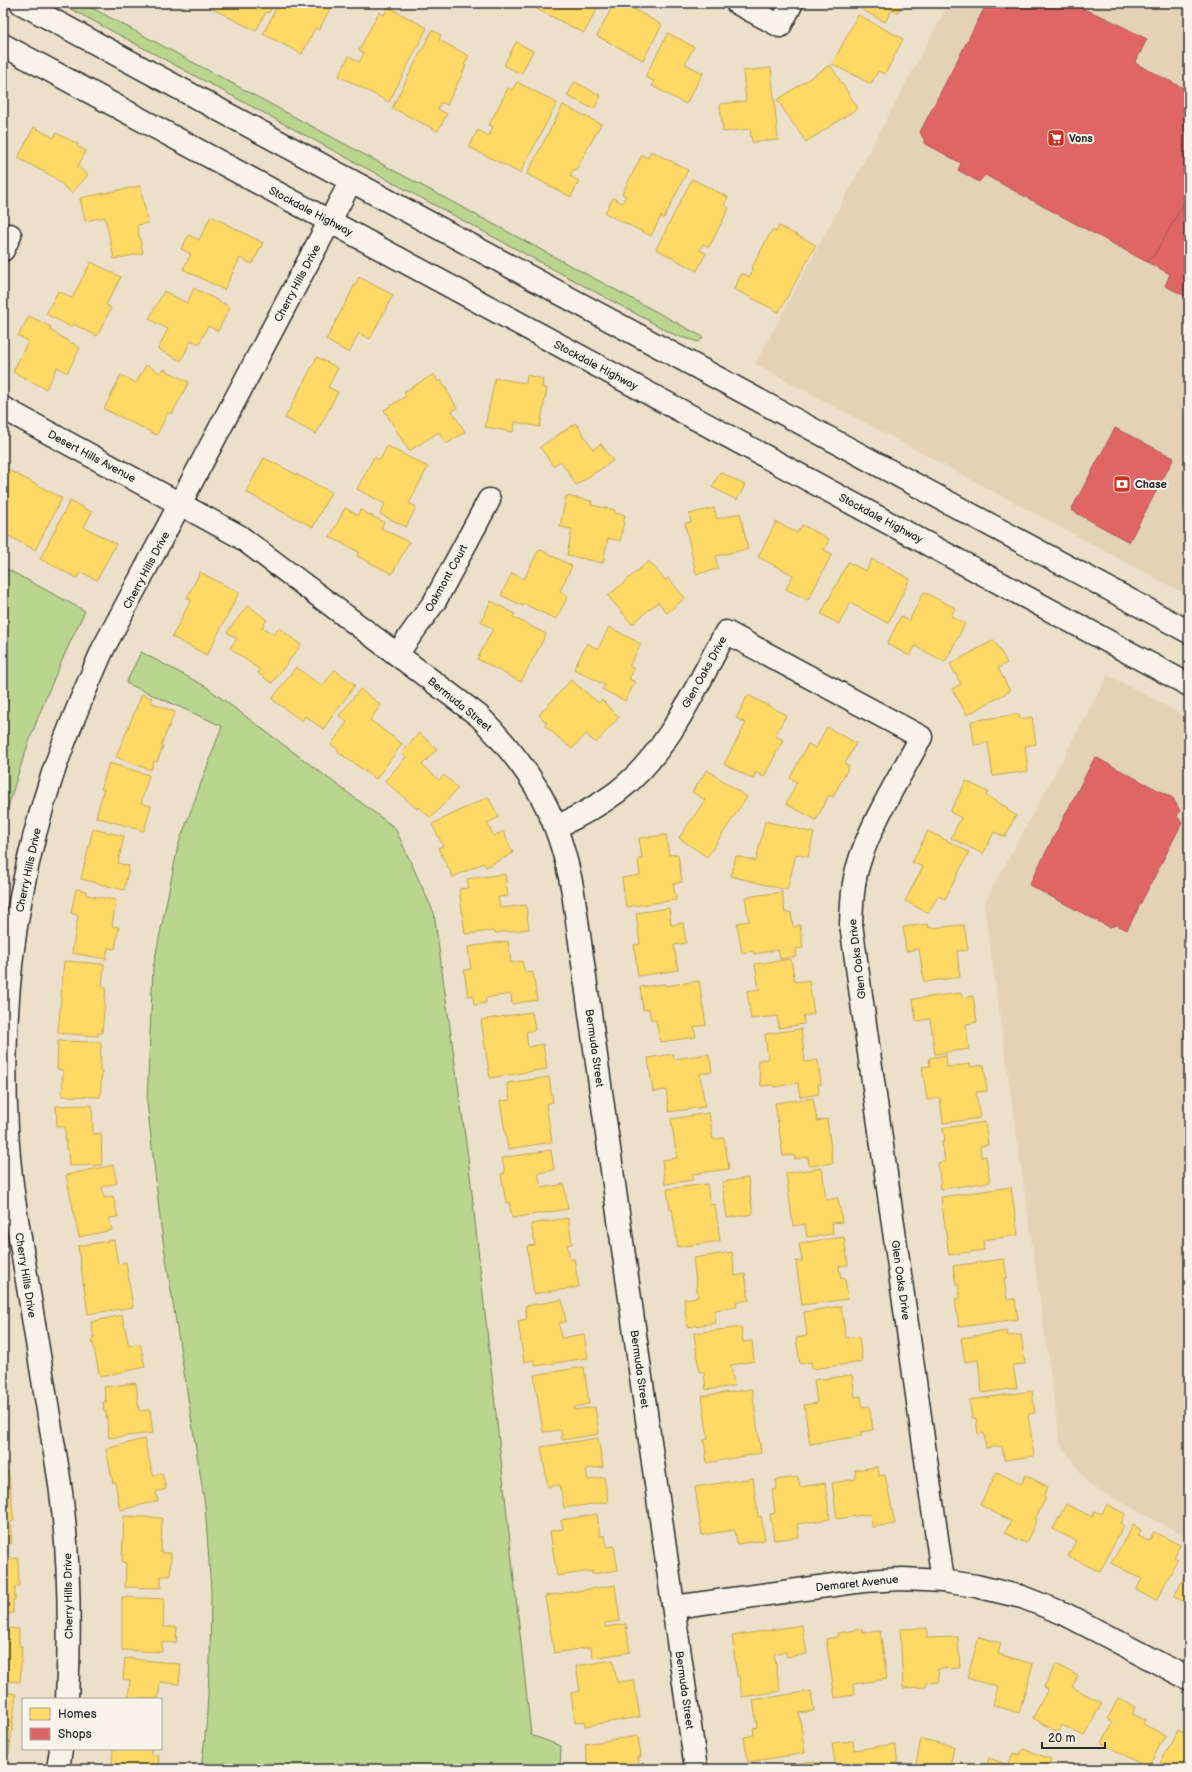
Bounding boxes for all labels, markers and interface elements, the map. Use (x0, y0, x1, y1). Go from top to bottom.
supermarket icon: Vons (1046, 128, 1066, 148)
place label: Vons (1069, 132, 1093, 145)
street label: Stockdale Highway (267, 184, 355, 239)
street label: Cherry Hills Drive (272, 242, 324, 324)
street label: Stockdale Highway (552, 338, 640, 393)
street label: Desert Hills Avenue (46, 428, 138, 485)
bank icon: Chase (1112, 474, 1132, 494)
place label: Chase (1135, 478, 1167, 491)
street label: Stockdale Highway (837, 491, 925, 546)
street label: Cherry Hills Drive (121, 529, 173, 611)
street label: Oakmont Court (422, 542, 471, 614)
street label: Glen Oaks Drive (679, 634, 730, 711)
street label: Bermuda Street (425, 675, 495, 735)
street label: Cherry Hills Drive (13, 826, 44, 913)
street label: Glen Oaks Drive (846, 918, 869, 1000)
street label: Bermuda Street (583, 1008, 607, 1089)
street label: Cherry Hills Drive (12, 1232, 39, 1319)
street label: Glen Oaks Drive (888, 1239, 913, 1321)
street label: Bermuda Street (628, 1329, 652, 1410)
street label: Cherry Hills Drive (61, 1552, 76, 1639)
street label: Demaret Avenue (815, 1573, 900, 1594)
street label: Bermuda Street (673, 1650, 697, 1731)
legend (22, 1698, 162, 1750)
text: Homes (58, 1707, 97, 1722)
scale bar (1042, 1724, 1105, 1750)
text: Shops (58, 1727, 92, 1742)
text: 20 m (1048, 1731, 1075, 1746)

